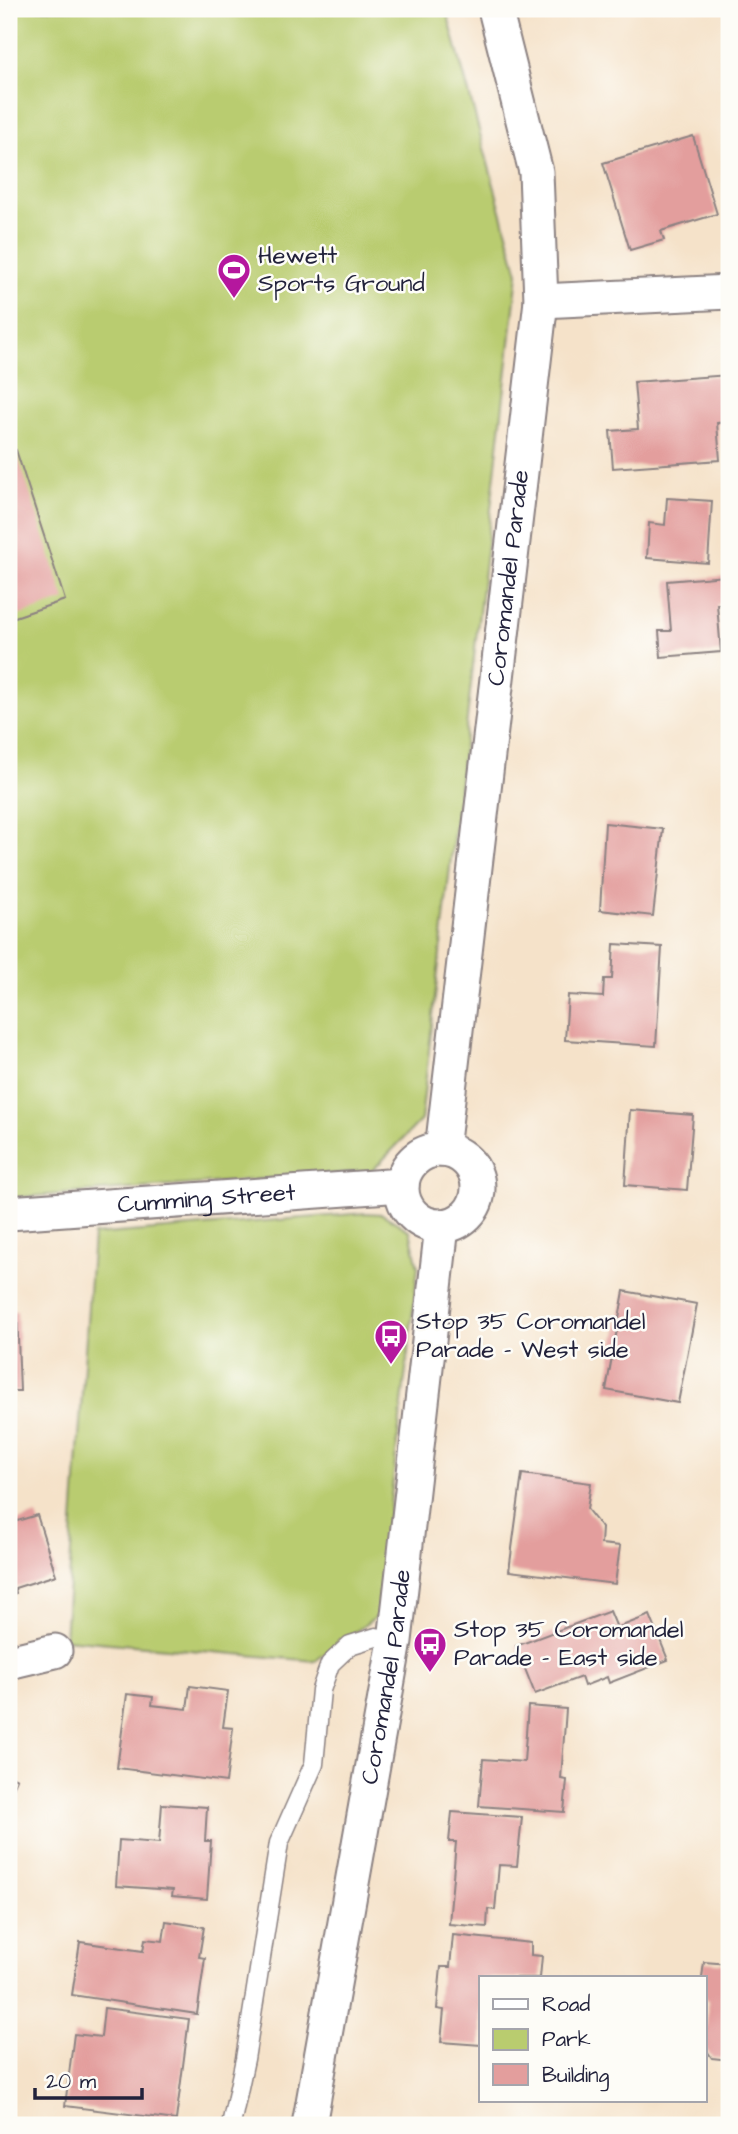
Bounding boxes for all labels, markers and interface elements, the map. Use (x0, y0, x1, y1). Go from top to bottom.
place label: Hewett Sports Ground (258, 239, 425, 301)
sports icon: Hewett Sports Ground (215, 251, 253, 300)
street label: Coromandel Parade (479, 468, 538, 688)
street label: Cumming Street (116, 1176, 297, 1222)
place label: Stop 35 Coromandel Parade - West side (416, 1305, 646, 1367)
bus stop icon: Stop 35 Coromandel Parade - West side (372, 1317, 410, 1366)
street label: Coromandel Parade (353, 1568, 420, 1787)
place label: Stop 35 Coromandel Parade - East side (454, 1613, 684, 1675)
bus stop icon: Stop 35 Coromandel Parade - East side (411, 1625, 449, 1674)
legend (479, 1976, 706, 2102)
text: Road (542, 1990, 590, 2019)
text: Park (542, 2025, 591, 2054)
scale bar (35, 2057, 142, 2101)
text: Building (542, 2061, 610, 2092)
text: 20 m (46, 2067, 97, 2096)

